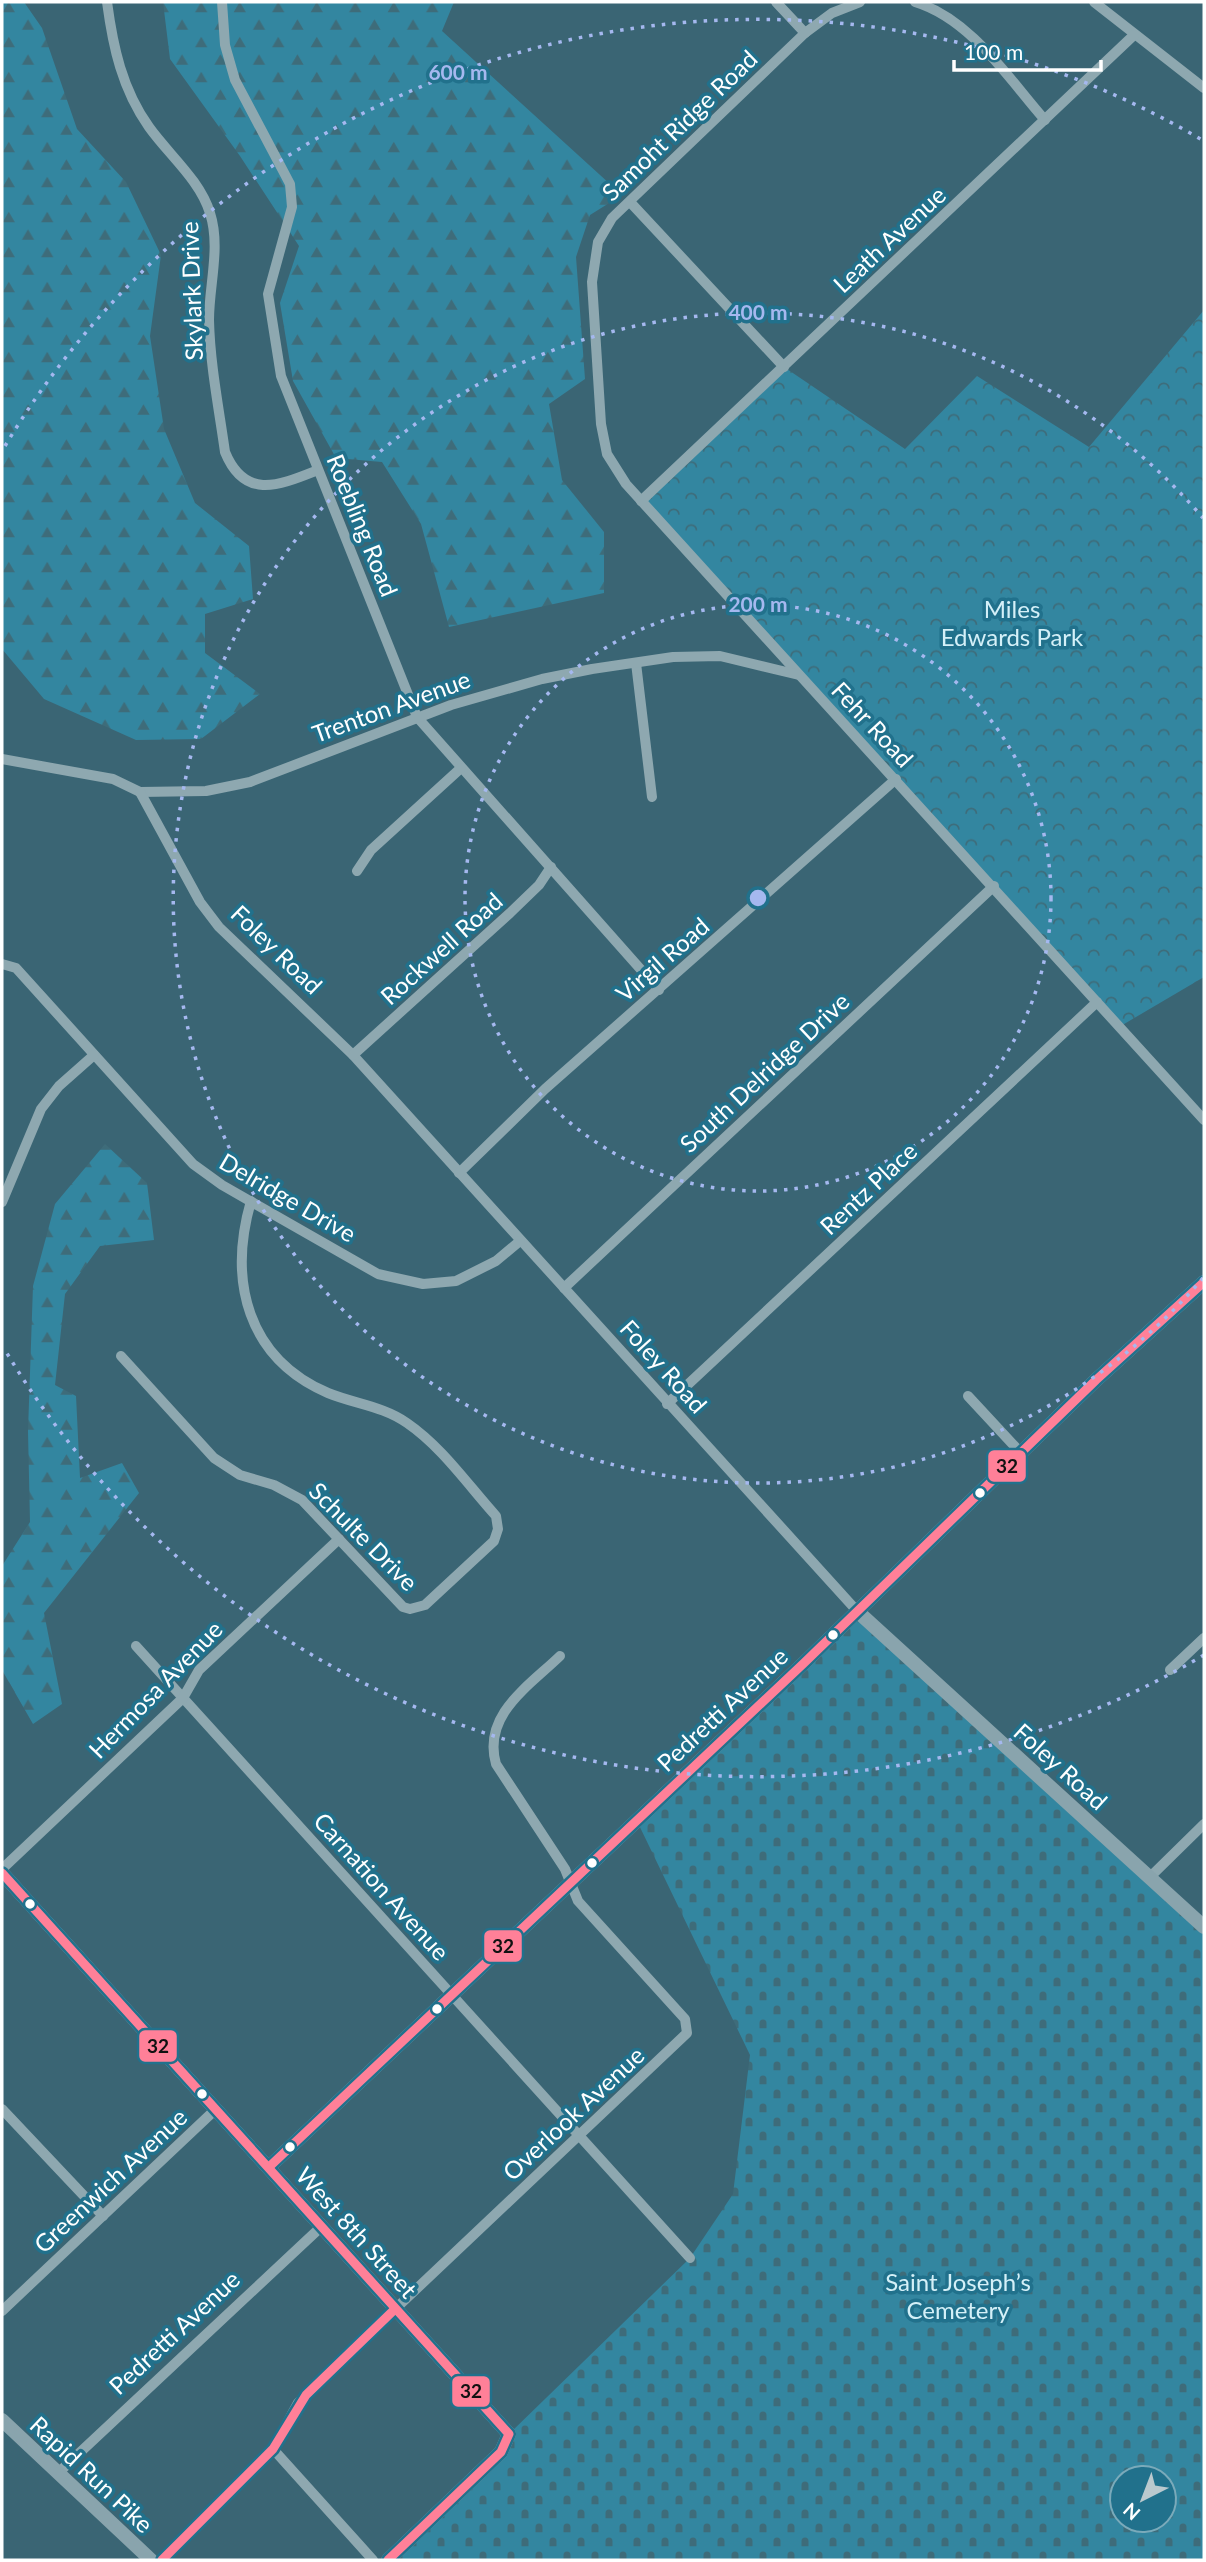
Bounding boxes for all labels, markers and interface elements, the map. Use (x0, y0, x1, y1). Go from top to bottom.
scale bar (954, 28, 1101, 72)
text: 100 m (964, 39, 1023, 64)
street label: Samoht Ridge Road (595, 44, 763, 206)
text: 600 m (428, 59, 488, 84)
street label: Leath Avenue (827, 180, 951, 298)
street label: Skylark Drive (174, 221, 208, 361)
text: 400 m (728, 299, 788, 324)
street label: Roebling Road (321, 450, 405, 600)
text: 200 m (728, 591, 788, 616)
park label: Miles Edwards Park (941, 594, 1084, 651)
street label: Trenton Avenue (308, 664, 474, 748)
street label: Fehr Road (826, 675, 920, 773)
street label: Rockwell Road (374, 886, 508, 1010)
centre of rings (746, 886, 770, 910)
street label: Foley Road (225, 899, 329, 999)
street label: Virgil Road (610, 911, 714, 1007)
street label: South Delridge Drive (673, 986, 855, 1158)
street label: Rentz Place (814, 1136, 922, 1240)
street label: Delridge Drive (215, 1146, 361, 1248)
street label: Foley Road (615, 1313, 713, 1419)
line badge: 32 (987, 1449, 1027, 1483)
text: 32 (996, 1454, 1018, 1477)
street label: Schulte Drive (304, 1476, 424, 1596)
unlabelled marker (973, 1486, 987, 1500)
street label: Hermosa Avenue (82, 1614, 228, 1764)
unlabelled marker (826, 1628, 840, 1642)
street label: Pedretti Avenue (651, 1641, 793, 1777)
street label: Foley Road (1008, 1717, 1114, 1815)
street label: Carnation Avenue (308, 1806, 456, 1966)
unlabelled marker (585, 1856, 599, 1870)
unlabelled marker (23, 1897, 37, 1911)
line badge: 32 (483, 1929, 523, 1963)
text: 32 (492, 1934, 514, 1957)
unlabelled marker (430, 2002, 444, 2016)
line badge: 32 (138, 2029, 178, 2063)
text: 32 (147, 2034, 169, 2057)
street label: Overlook Avenue (496, 2040, 650, 2186)
unlabelled marker (195, 2087, 209, 2101)
street label: Greenwich Avenue (28, 2102, 192, 2258)
unlabelled marker (283, 2140, 297, 2154)
street label: West 8th Street (290, 2160, 424, 2304)
street label: Pedretti Avenue (103, 2264, 245, 2400)
park label: Saint Joseph’s Cemetery (885, 2267, 1031, 2324)
line badge: 32 (451, 2375, 491, 2408)
text: 32 (460, 2379, 482, 2402)
street label: Rapid Run Pike (25, 2410, 159, 2538)
north arrow (1108, 2464, 1178, 2534)
text: N (1118, 2499, 1144, 2525)

